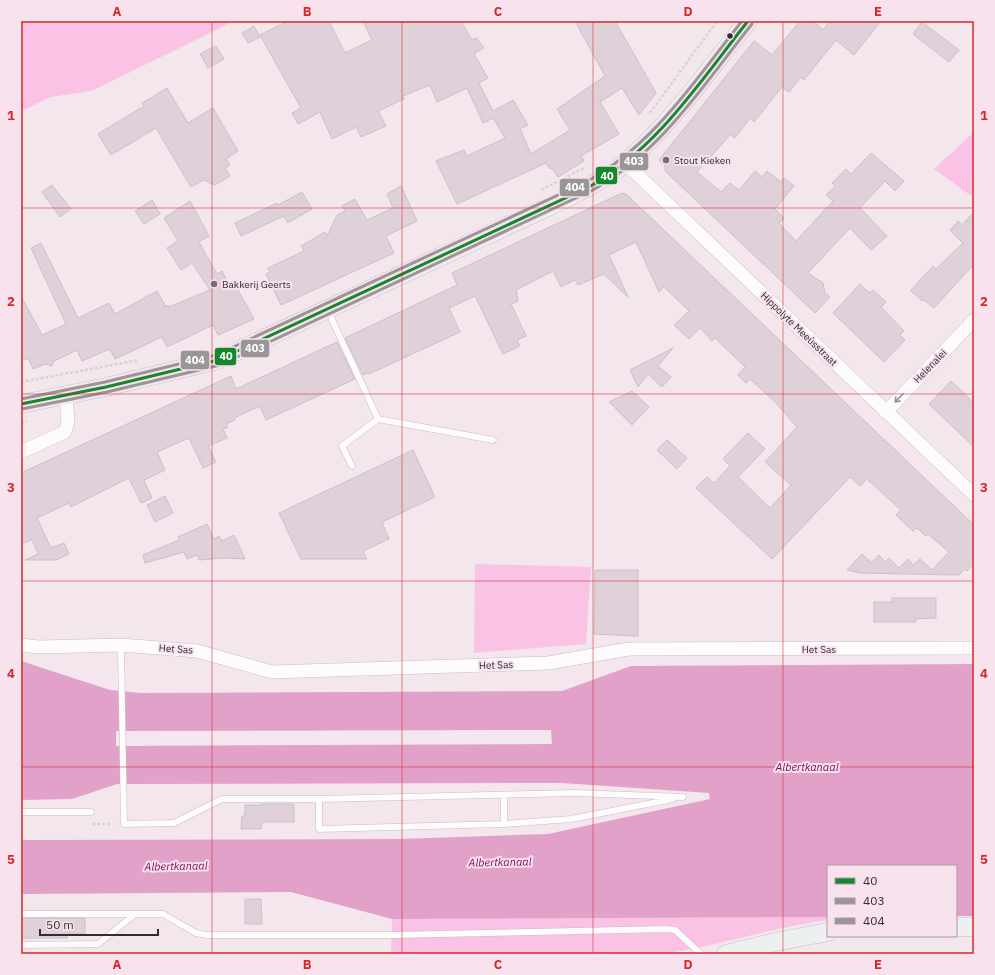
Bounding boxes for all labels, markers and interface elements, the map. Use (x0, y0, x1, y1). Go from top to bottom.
text: A (113, 3, 122, 20)
text: B (303, 3, 312, 20)
text: C (494, 3, 503, 20)
text: D (683, 3, 693, 20)
text: E (874, 3, 882, 20)
unlabelled marker (725, 31, 735, 41)
text: 1 (7, 107, 15, 124)
text: 1 (980, 107, 988, 124)
line badge: 403 (619, 152, 649, 171)
text: 403 (624, 154, 644, 168)
place label: Stout Kieken (674, 154, 731, 167)
marker: Stout Kieken (661, 155, 671, 165)
line badge: 40 (595, 166, 618, 185)
text: 40 (600, 169, 614, 183)
line badge: 404 (559, 178, 590, 197)
text: 404 (565, 180, 585, 194)
place label: Bakkerij Geerts (222, 278, 291, 291)
marker: Bakkerij Geerts (209, 279, 219, 289)
street label: Hippolyte Meeùsstraat (758, 289, 840, 369)
text: 2 (7, 293, 15, 310)
text: 2 (980, 293, 988, 310)
line badge: 403 (240, 339, 270, 358)
text: 403 (245, 341, 265, 355)
street label: Helenalei (911, 346, 949, 386)
line badge: 40 (214, 347, 237, 366)
text: 40 (219, 349, 233, 363)
line badge: 404 (180, 350, 210, 370)
text: 404 (185, 353, 205, 367)
one-way arrow (894, 393, 903, 404)
text: 3 (7, 479, 15, 496)
text: 3 (980, 479, 988, 496)
street label: Het Sas (158, 641, 194, 657)
street label: Het Sas (802, 643, 836, 656)
street label: Het Sas (479, 658, 514, 672)
text: 4 (7, 665, 15, 682)
text: 4 (980, 665, 988, 682)
water label: Albertkanaal (774, 760, 839, 774)
text: 5 (7, 851, 15, 868)
text: 5 (980, 851, 988, 868)
water label: Albertkanaal (467, 854, 532, 870)
water label: Albertkanaal (143, 858, 208, 874)
legend (827, 865, 957, 937)
text: 40 (863, 873, 877, 888)
text: 403 (863, 893, 885, 908)
scale bar (40, 911, 158, 937)
text: 404 (863, 913, 885, 928)
text: 50 m (46, 917, 74, 932)
text: A (113, 956, 122, 973)
text: B (303, 956, 312, 973)
text: C (494, 956, 503, 973)
text: D (683, 956, 693, 973)
text: E (874, 956, 882, 973)

